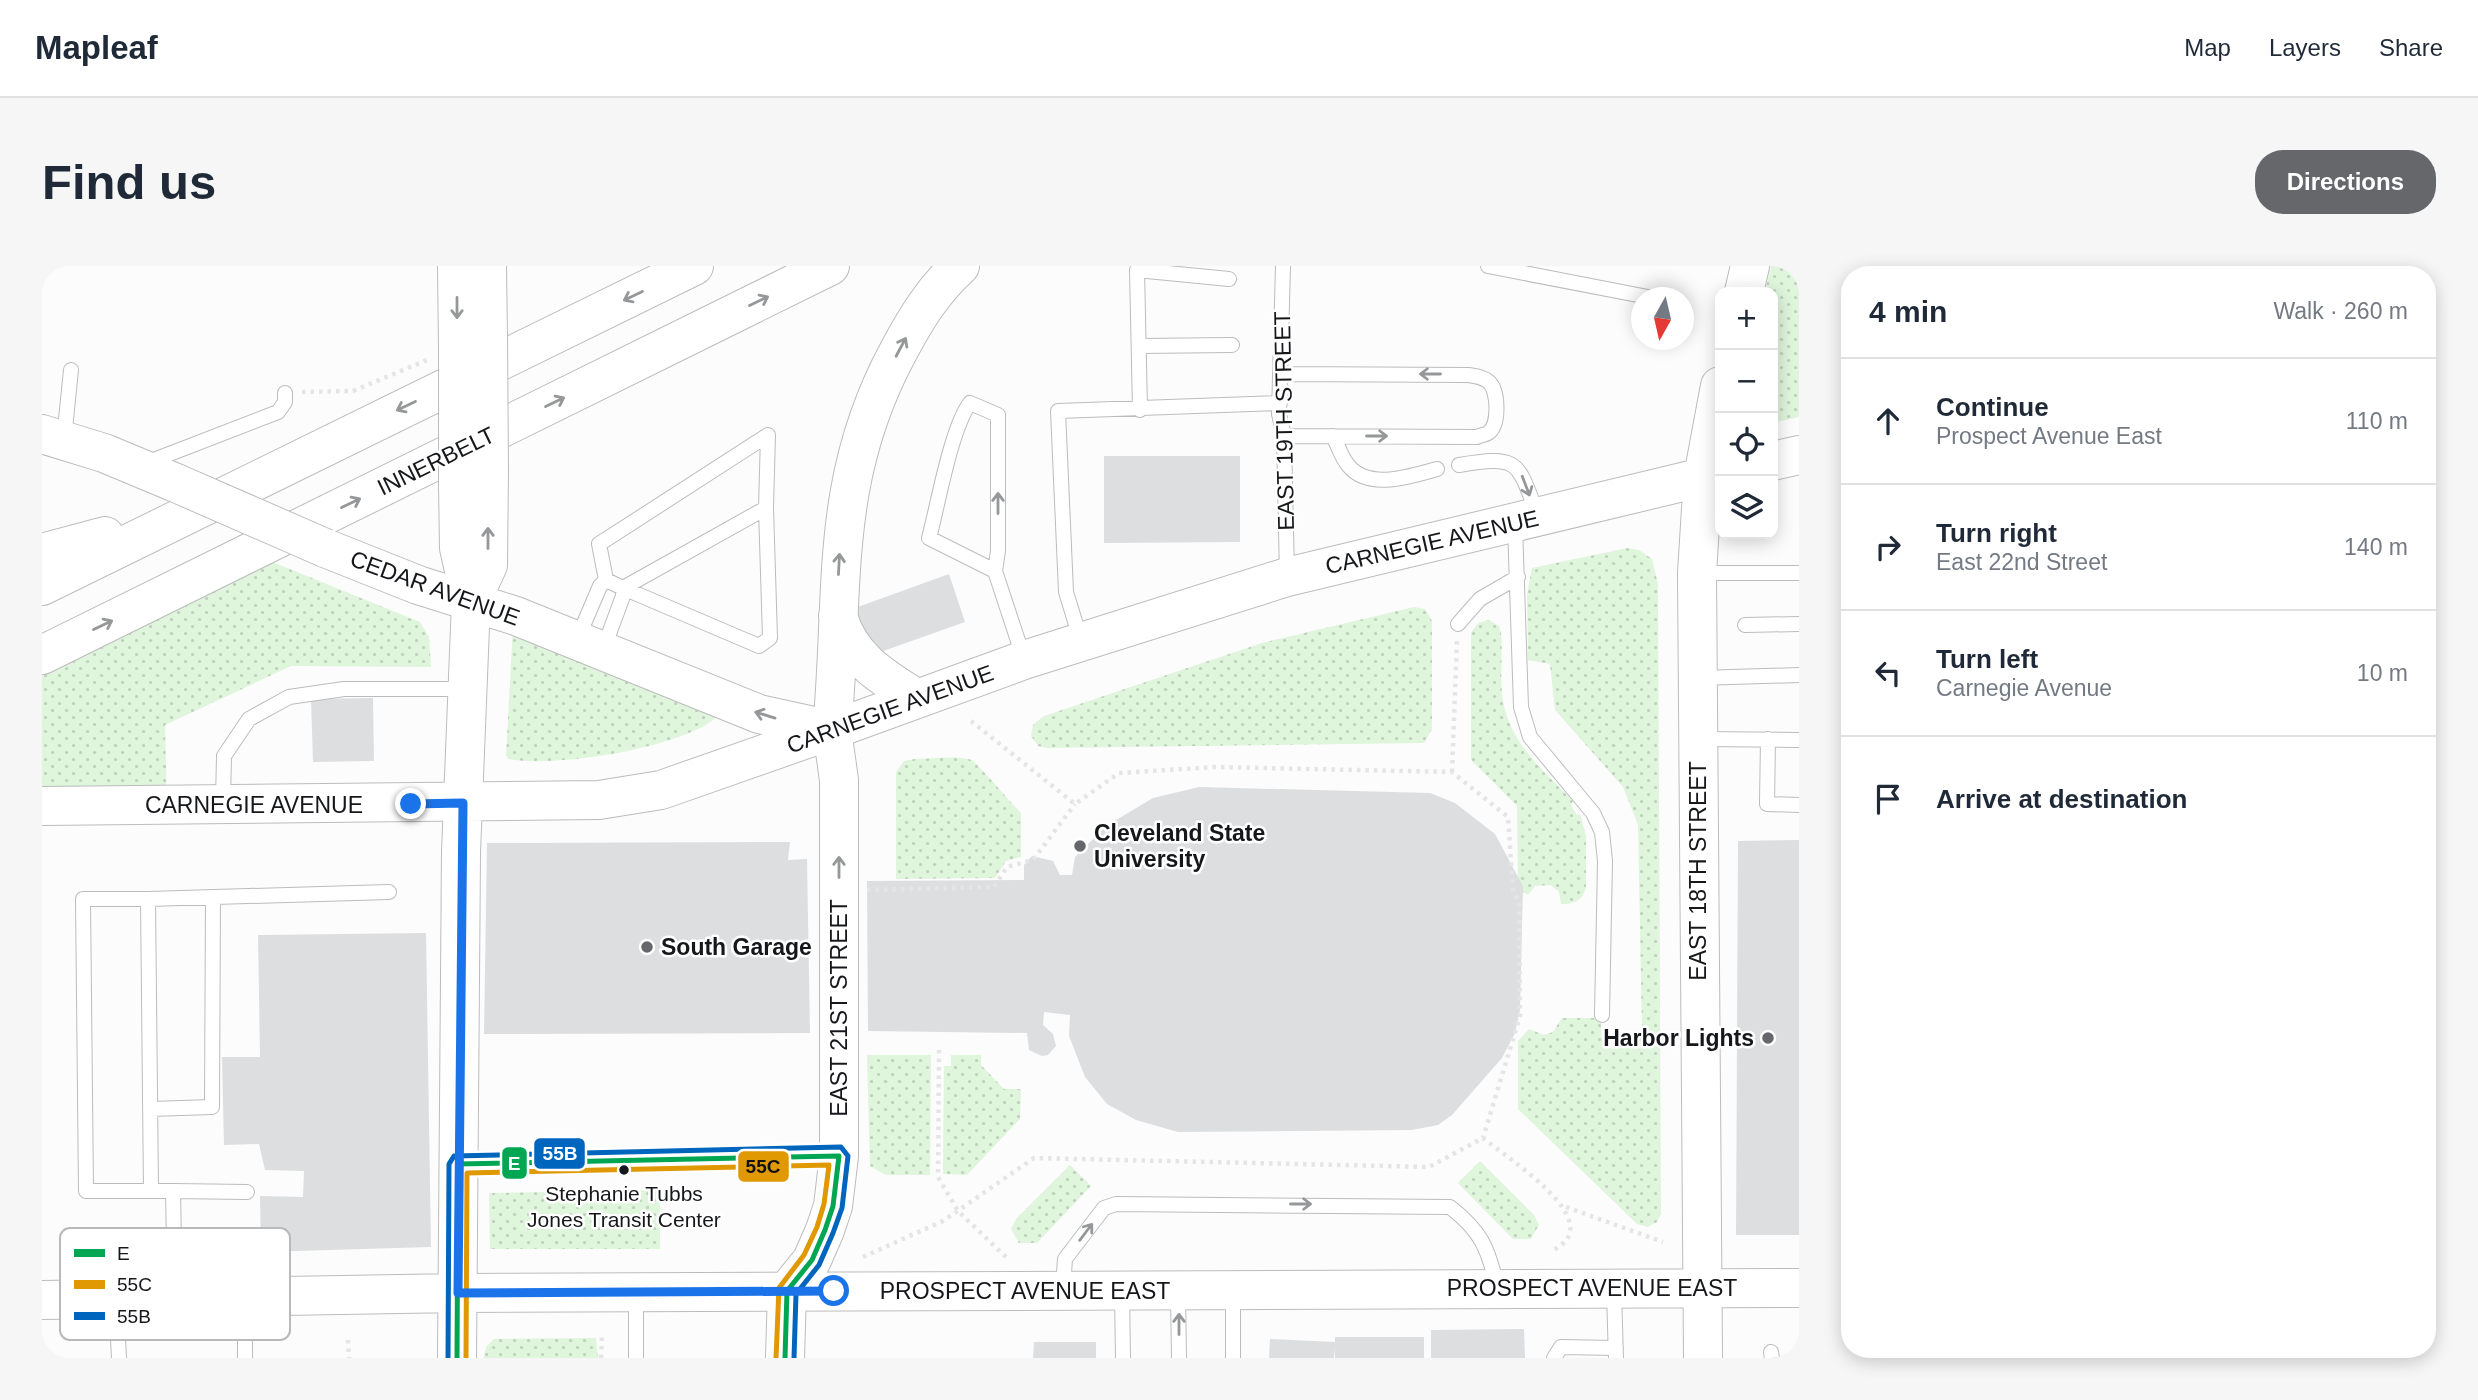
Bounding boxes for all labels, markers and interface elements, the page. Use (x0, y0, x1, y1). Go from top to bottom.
text: Mapleaf (35, 29, 158, 66)
text: Map (2184, 34, 2231, 61)
text: Layers (2269, 34, 2341, 61)
text: Share (2379, 34, 2443, 61)
button: Directions (2255, 150, 2436, 214)
text: Find us (42, 155, 216, 209)
north arrow (1631, 287, 1694, 350)
map controls (1715, 287, 1778, 539)
button: + (1715, 287, 1778, 350)
one-way arrow (623, 289, 644, 303)
one-way arrow (748, 294, 769, 307)
text: 4 min (1869, 295, 1947, 328)
one-way arrow (450, 296, 464, 319)
text: Walk · 260 m (2273, 298, 2408, 324)
street label: EAST 19TH STREET (1269, 311, 1299, 531)
one-way arrow (895, 337, 908, 358)
button: − (1715, 350, 1778, 413)
one-way arrow (1419, 368, 1442, 381)
text: Continue (1936, 392, 2049, 422)
one-way arrow (544, 394, 565, 408)
one-way arrow (396, 400, 417, 413)
icon: ahead (1869, 402, 1907, 440)
text: 110 m (2346, 408, 2408, 434)
button: locate (1715, 413, 1778, 476)
street label: INNERBELT (373, 421, 499, 501)
text: Prospect Avenue East (1936, 423, 2162, 449)
one-way arrow (1365, 429, 1388, 443)
one-way arrow (1521, 474, 1534, 496)
button: layers (1715, 476, 1778, 539)
one-way arrow (991, 491, 1005, 514)
one-way arrow (340, 495, 361, 509)
street label: CARNEGIE AVENUE (1323, 505, 1541, 579)
text: Turn right (1936, 518, 2057, 548)
one-way arrow (482, 527, 495, 550)
icon: right (1869, 528, 1907, 566)
text: 140 m (2344, 534, 2408, 560)
street label: CEDAR AVENUE (347, 545, 523, 631)
text: East 22nd Street (1936, 549, 2107, 575)
one-way arrow (833, 553, 846, 576)
one-way arrow (92, 618, 113, 632)
text: Turn left (1936, 644, 2038, 674)
icon: left (1869, 654, 1907, 692)
street label: CARNEGIE AVENUE (783, 659, 997, 759)
text: 10 m (2357, 660, 2408, 686)
text: Carnegie Avenue (1936, 675, 2112, 701)
one-way arrow (754, 708, 776, 721)
street label: EAST 18TH STREET (1685, 761, 1711, 981)
icon: arrive (1869, 780, 1907, 818)
text: Arrive at destination (1936, 784, 2187, 814)
route end (395, 788, 426, 819)
street label: CARNEGIE AVENUE (145, 792, 363, 818)
place label: Cleveland State University (1094, 820, 1265, 872)
marker: Cleveland State University (1072, 838, 1088, 854)
one-way arrow (832, 856, 846, 879)
street label: EAST 21ST STREET (826, 899, 852, 1117)
place label: South Garage (661, 934, 812, 960)
marker: South Garage (639, 939, 655, 955)
place label: Harbor Lights (1603, 1025, 1754, 1051)
marker: Harbor Lights (1760, 1030, 1776, 1046)
line badge: 55B (533, 1137, 586, 1170)
text: 55B (543, 1143, 577, 1164)
line badge: E (501, 1146, 528, 1180)
line badge: 55C (737, 1150, 790, 1183)
text: E (508, 1153, 520, 1174)
text: 55C (746, 1156, 781, 1177)
marker: Stephanie Tubbs Jones Transit Center (617, 1163, 631, 1177)
place label: Stephanie Tubbs Jones Transit Center (527, 1182, 721, 1231)
one-way arrow (1289, 1197, 1312, 1211)
one-way arrow (1078, 1222, 1093, 1241)
legend (60, 1228, 290, 1340)
text: E (117, 1243, 130, 1264)
text: 55C (117, 1274, 152, 1295)
route start (818, 1275, 849, 1306)
street label: PROSPECT AVENUE EAST (1447, 1275, 1737, 1301)
street label: PROSPECT AVENUE EAST (880, 1278, 1170, 1304)
text: 55B (117, 1306, 151, 1327)
one-way arrow (1172, 1313, 1186, 1336)

